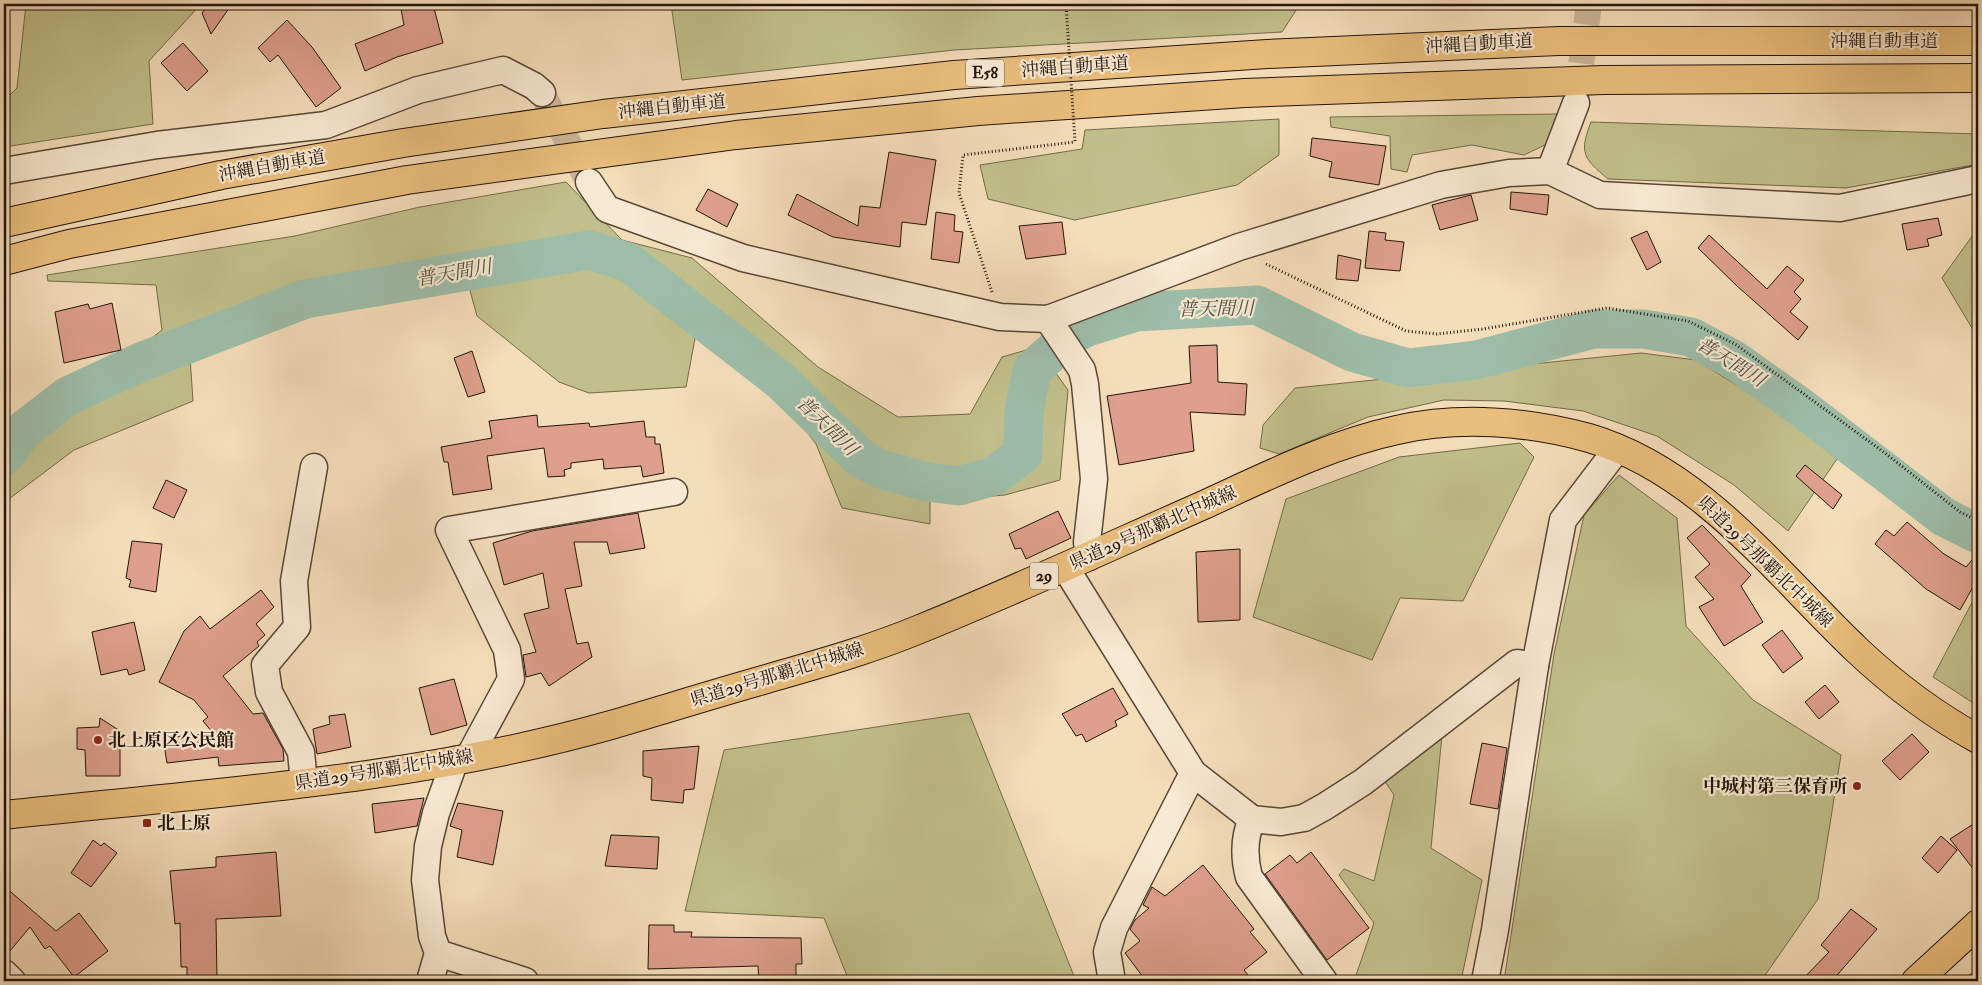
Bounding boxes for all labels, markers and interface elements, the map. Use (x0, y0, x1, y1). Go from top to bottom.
street label: 沖縄自動車道 (1424, 30, 1534, 58)
street label: 沖縄自動車道 (1830, 30, 1938, 53)
street label: 沖縄自動車道 (1020, 52, 1130, 82)
road number: E58 (966, 59, 1004, 86)
street label: 沖縄自動車道 (617, 90, 727, 124)
street label: 沖縄自動車道 (217, 145, 327, 187)
water label: 普天間川 (414, 254, 495, 291)
water label: 普天間川 (1178, 296, 1256, 322)
water label: 普天間川 (1692, 332, 1771, 393)
water label: 普天間川 (791, 391, 864, 462)
street label: 県道29号那覇北中城線 (1066, 481, 1240, 575)
street label: 県道29号那覇北中城線 (1692, 491, 1838, 633)
road number: 29 (1030, 562, 1058, 590)
street label: 県道29号那覇北中城線 (687, 638, 867, 712)
place label: 北上原区公民館 (108, 729, 234, 752)
marker: 北上原区公民館 (92, 734, 104, 746)
street label: 県道29号那覇北中城線 (293, 745, 475, 795)
place label: 中城村第三保育所 (1703, 775, 1847, 798)
marker: 中城村第三保育所 (1851, 780, 1863, 792)
place label: 北上原 (157, 812, 211, 835)
marker: 北上原 (141, 817, 153, 829)

